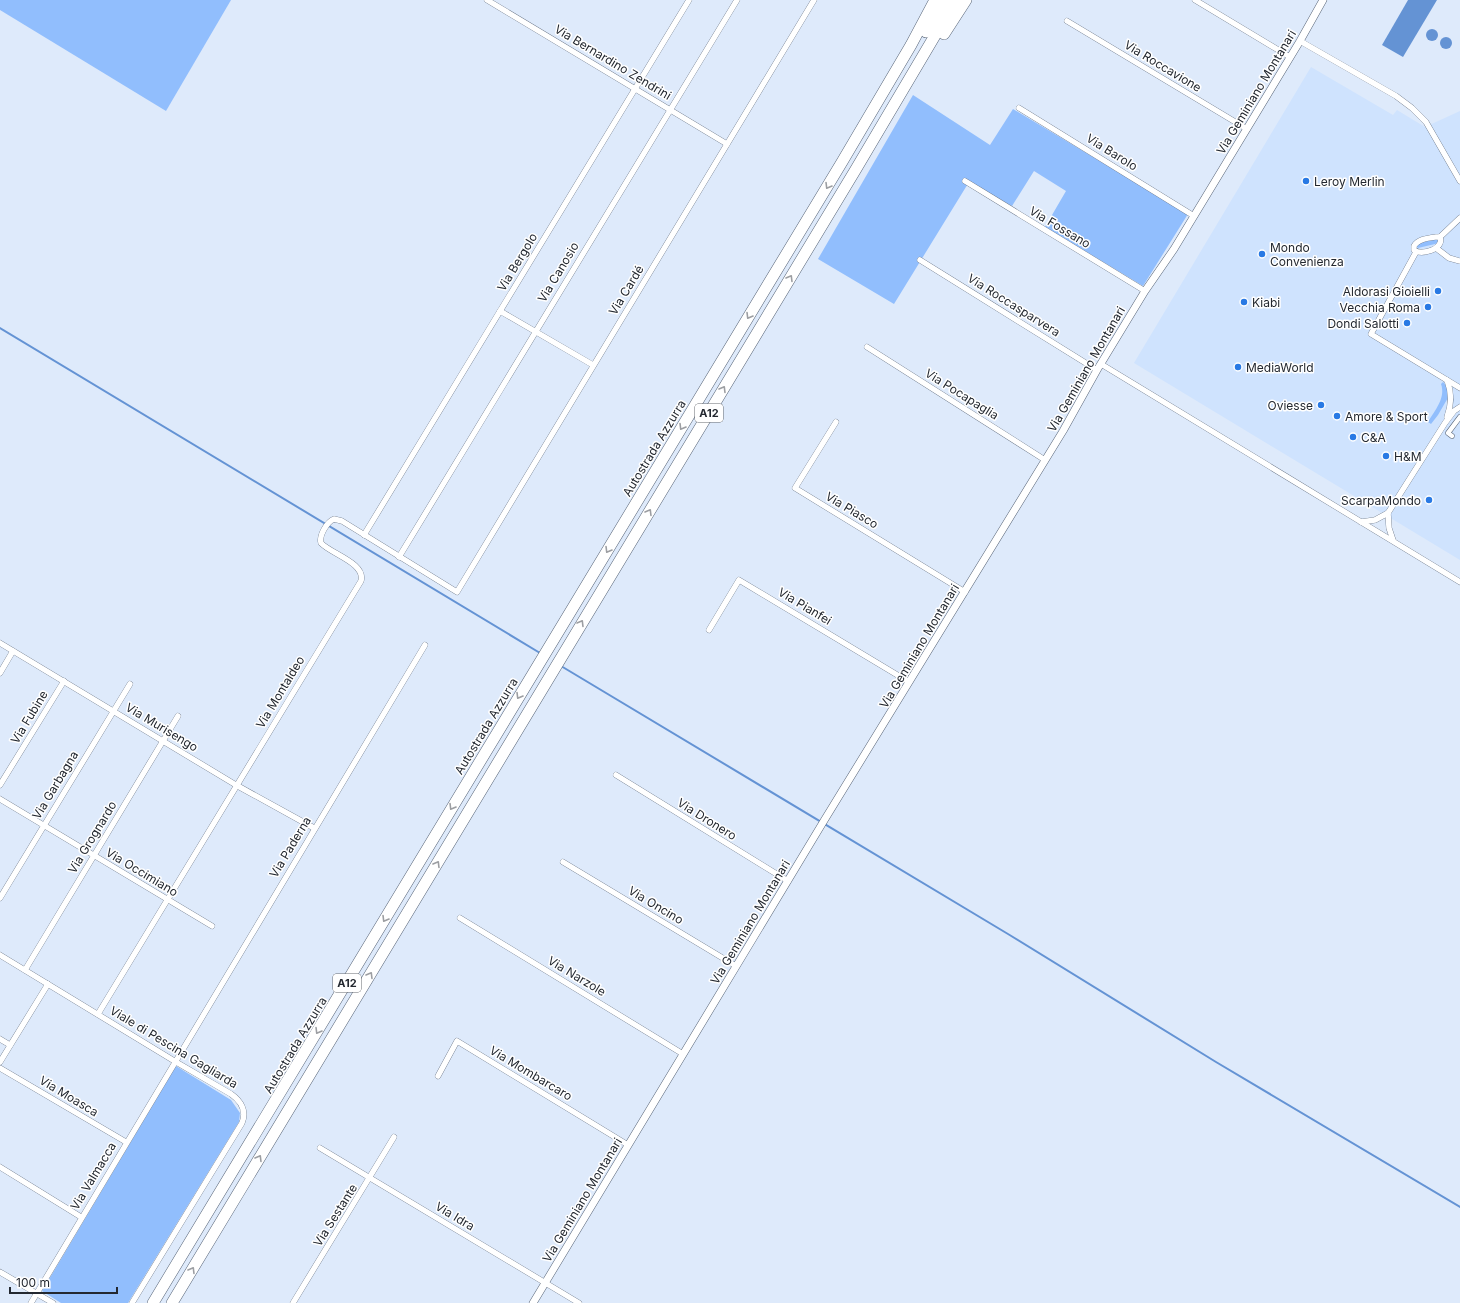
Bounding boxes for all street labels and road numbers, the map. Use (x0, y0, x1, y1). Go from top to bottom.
street label: Via Bernardino Zendrini (552, 21, 674, 103)
street label: Via Geminiano Montanari (1213, 27, 1299, 157)
street label: Via Roccavione (1122, 37, 1204, 95)
street label: Via Barolo (1084, 130, 1140, 174)
street label: Via Fossano (1027, 203, 1093, 251)
street label: Via Bergolo (494, 230, 540, 294)
street label: Via Canosio (534, 239, 582, 305)
street label: Via Cardé (605, 262, 647, 318)
street label: Via Roccasparvera (965, 270, 1063, 340)
street label: Via Geminiano Montanari (1044, 304, 1128, 434)
street label: Via Pocapaglia (922, 365, 1002, 423)
street label: Autostrada Azzurra (619, 397, 689, 499)
road number: A12 (695, 404, 723, 422)
street label: Via Piasco (823, 488, 881, 532)
street label: Via Geminiano Montanari (876, 581, 962, 711)
street label: Via Pianfei (776, 584, 835, 628)
street label: Via Montaldeo (253, 653, 307, 731)
street label: Autostrada Azzurra (451, 675, 521, 777)
street label: Via Fubine (7, 688, 51, 746)
street label: Via Murisengo (123, 699, 201, 755)
street label: Via Garbagna (29, 748, 81, 822)
street label: Via Dronero (675, 795, 739, 843)
street label: Via Grognardo (64, 798, 120, 876)
street label: Via Paderna (266, 814, 314, 880)
street label: Via Occimiano (103, 845, 181, 899)
street label: Via Geminiano Montanari (707, 857, 793, 987)
street label: Via Oncino (626, 883, 686, 927)
street label: Via Narzole (545, 953, 609, 999)
road number: A12 (333, 974, 361, 992)
street label: Autostrada Azzurra (260, 994, 330, 1096)
street label: Viale di Pescina Gagliarda (107, 1003, 241, 1091)
street label: Via Mombarcaro (487, 1042, 575, 1104)
street label: Via Moasca (37, 1073, 101, 1119)
street label: Via Geminiano Montanari (539, 1135, 625, 1265)
street label: Via Valmacca (67, 1139, 119, 1213)
street label: Via Sestante (310, 1181, 360, 1249)
street label: Via Idra (433, 1198, 477, 1234)

